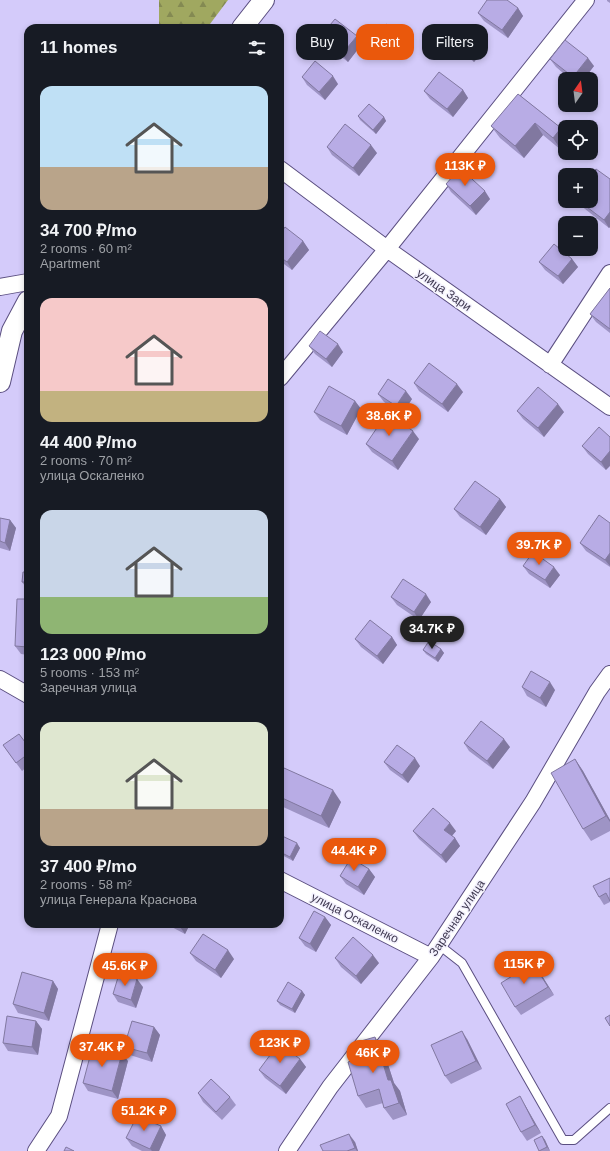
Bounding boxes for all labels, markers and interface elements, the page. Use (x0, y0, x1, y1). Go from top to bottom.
chip: Buy (296, 24, 348, 60)
chip: Rent (356, 24, 414, 60)
chip: Filters (422, 24, 488, 60)
icon: filters (246, 37, 268, 59)
text: 11 homes (40, 38, 118, 57)
north arrow (558, 72, 598, 112)
map controls (558, 72, 598, 256)
icon: home (118, 112, 190, 184)
button: locate (558, 120, 598, 160)
pin: 113K ₽ (432, 153, 498, 187)
text: 113K ₽ (444, 158, 486, 173)
button: + (558, 168, 598, 208)
button: − (558, 216, 598, 256)
text: 34 700 ₽/mo (40, 221, 137, 240)
text: 2 rooms · 60 m² (40, 241, 132, 256)
text: Apartment (40, 256, 100, 271)
street label: улица Зари (414, 266, 474, 314)
icon: home (118, 324, 190, 396)
pin: 38.6K ₽ (352, 403, 426, 437)
text: 38.6K ₽ (366, 408, 412, 423)
text: 44 400 ₽/mo (40, 433, 137, 452)
text: 2 rooms · 70 m² (40, 453, 132, 468)
text: улица Оскаленко (40, 468, 144, 483)
pin: 39.7K ₽ (502, 532, 576, 566)
icon: home (118, 536, 190, 608)
text: 39.7K ₽ (516, 537, 562, 552)
pin: 34.7K ₽ (395, 616, 469, 650)
text: 34.7K ₽ (409, 621, 455, 636)
text: 123 000 ₽/mo (40, 645, 146, 664)
text: 5 rooms · 153 m² (40, 665, 139, 680)
text: Заречная улица (40, 680, 137, 695)
icon: home (118, 748, 190, 820)
pin: 44.4K ₽ (317, 838, 391, 872)
text: 44.4K ₽ (331, 843, 377, 858)
text: 37 400 ₽/mo (40, 857, 137, 876)
text: 2 rooms · 58 m² (40, 877, 132, 892)
street label: Заречная улица (426, 877, 488, 959)
street label: улица Оскаленко (309, 890, 401, 946)
text: улица Генерала Краснова (40, 892, 197, 907)
pin: 115K ₽ (491, 951, 557, 985)
pin: 45.6K ₽ (88, 953, 162, 987)
text: 115K ₽ (503, 956, 545, 971)
text: 45.6K ₽ (102, 958, 148, 973)
pin: 123K ₽ (247, 1030, 313, 1064)
pin: 37.4K ₽ (65, 1034, 139, 1068)
text: 123K ₽ (259, 1035, 301, 1050)
text: 37.4K ₽ (79, 1039, 125, 1054)
pin: 46K ₽ (345, 1040, 401, 1074)
text: 46K ₽ (355, 1045, 391, 1060)
pin: 51.2K ₽ (107, 1098, 181, 1132)
text: 51.2K ₽ (121, 1103, 167, 1118)

